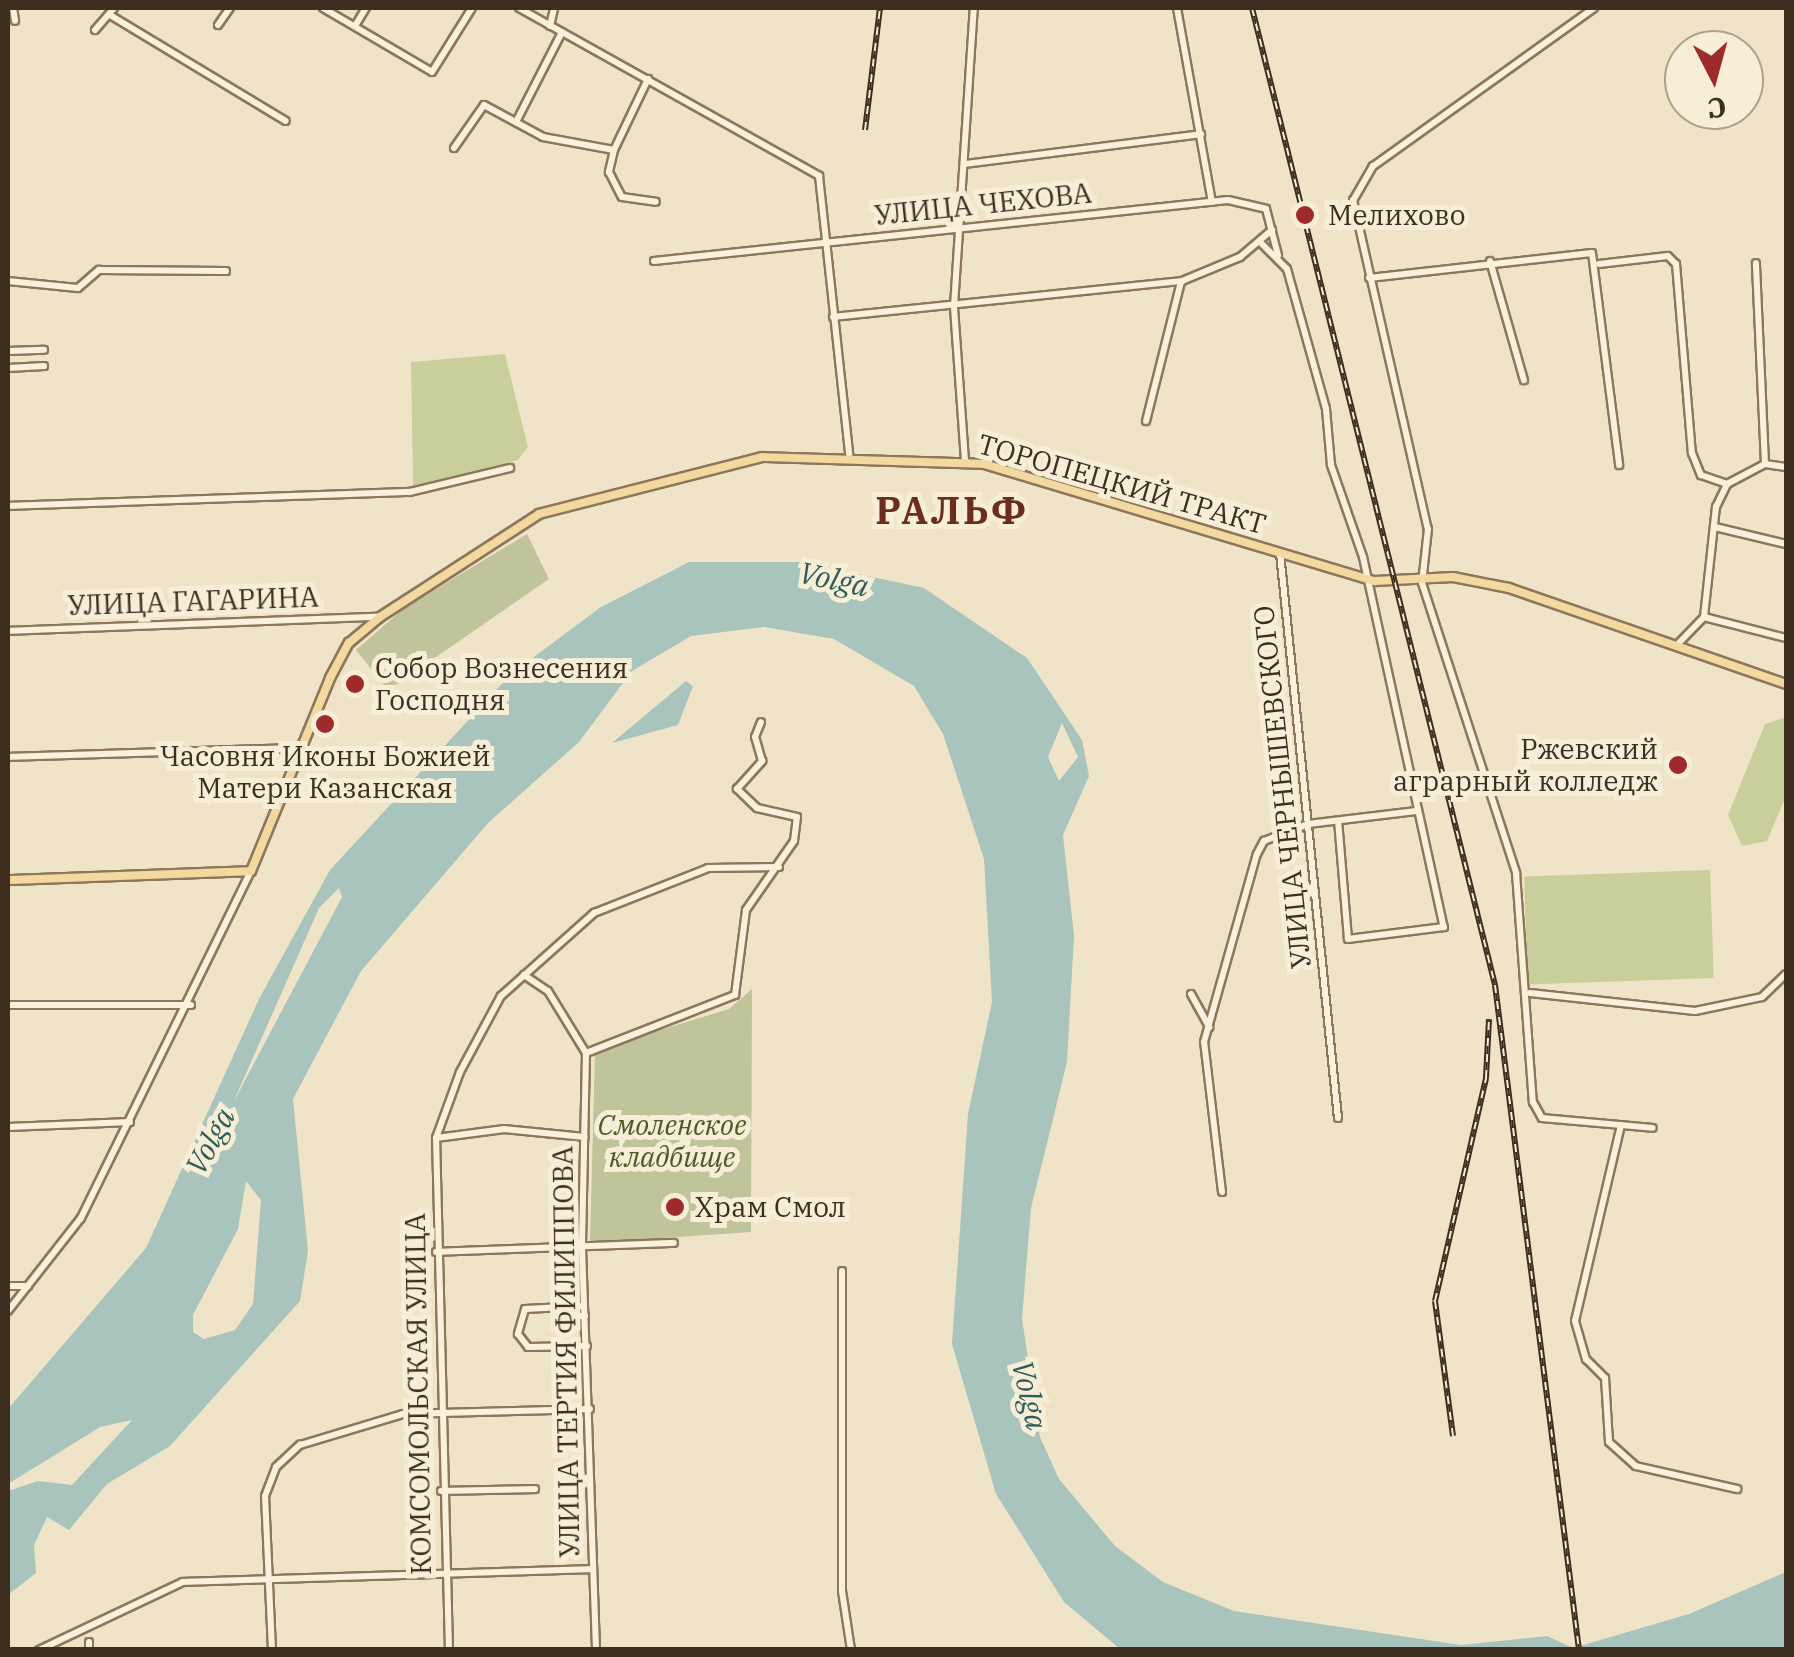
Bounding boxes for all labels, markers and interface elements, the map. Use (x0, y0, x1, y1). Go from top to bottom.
north arrow (1664, 30, 1764, 130)
text: С (1706, 89, 1728, 128)
street label: УЛИЦА ЧЕХОВА (873, 176, 1093, 232)
place label: Мелихово (1328, 198, 1465, 232)
marker: Мелихово (1292, 202, 1318, 228)
street label: ТОРОПЕЦКИЙ ТРАКТ (974, 427, 1270, 541)
district label: РАЛЬФ (875, 487, 1029, 533)
water label: Volga (796, 554, 872, 604)
street label: УЛИЦА ГАГАРИНА (67, 580, 319, 622)
street label: УЛИЦА ЧЕРНЫШЕВСКОГО (1246, 604, 1318, 970)
place label: Собор Вознесения Господня (375, 651, 628, 717)
marker: Собор Вознесения Господня (344, 673, 366, 695)
marker: Часовня Иконы Божией Матери Казанская (314, 713, 336, 735)
place label: Ржевский аграрный колледж (1393, 732, 1658, 798)
place label: Часовня Иконы Божией Матери Казанская (160, 739, 490, 805)
marker: Ржевский аграрный колледж (1667, 754, 1689, 776)
water label: Volga (178, 1102, 242, 1180)
park label: Смоленское кладбище (598, 1108, 746, 1174)
street label: УЛИЦА ТЕРТИЯ ФИЛИППОВА (546, 1146, 586, 1558)
place label: Храм Смол (695, 1190, 846, 1224)
marker: Храм Смол (664, 1196, 686, 1218)
street label: КОМСОМОЛЬСКАЯ УЛИЦА (398, 1213, 438, 1575)
water label: Volga (1005, 1357, 1055, 1433)

